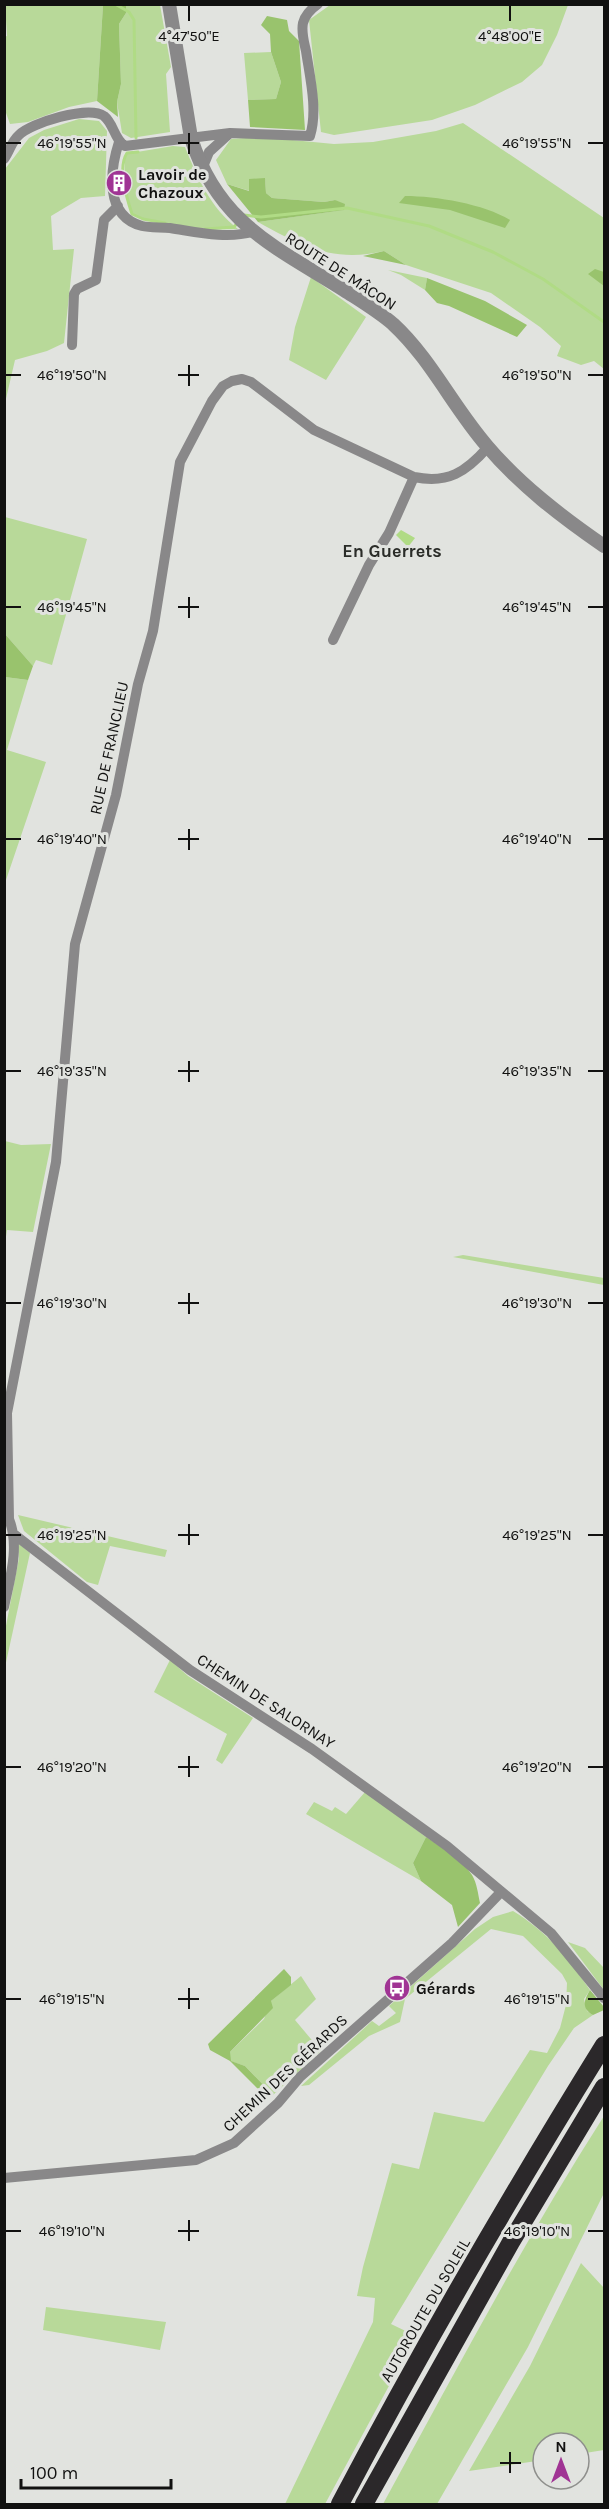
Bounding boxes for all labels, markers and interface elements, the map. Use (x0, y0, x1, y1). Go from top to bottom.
text: 4°47'50"E (158, 27, 220, 45)
text: 4°48'00"E (478, 27, 542, 45)
text: 46°19'55"N (37, 134, 107, 152)
text: 46°19'55"N (502, 134, 572, 152)
place label: Lavoir de Chazoux (138, 165, 207, 202)
building icon: Lavoir de Chazoux (104, 168, 134, 198)
street label: ROUTE DE MÂCON (282, 228, 400, 314)
text: 46°19'50"N (37, 366, 107, 384)
text: 46°19'50"N (502, 366, 572, 384)
district label: En Guerrets (342, 540, 442, 562)
text: 46°19'45"N (37, 598, 107, 616)
text: 46°19'45"N (502, 598, 572, 616)
street label: RUE DE FRANCLIEU (86, 680, 132, 816)
text: 46°19'40"N (37, 830, 107, 848)
text: 46°19'40"N (502, 830, 572, 848)
text: 46°19'35"N (37, 1062, 107, 1080)
text: 46°19'35"N (502, 1062, 572, 1080)
text: 46°19'30"N (37, 1294, 107, 1312)
text: 46°19'30"N (502, 1294, 572, 1312)
text: 46°19'25"N (37, 1526, 107, 1544)
text: 46°19'25"N (502, 1526, 572, 1544)
street label: CHEMIN DE SALORNAY (193, 1649, 339, 1753)
text: 46°19'20"N (37, 1758, 107, 1776)
text: 46°19'20"N (502, 1758, 572, 1776)
bus stop icon: Gérards (382, 1973, 412, 2003)
place label: Gérards (416, 1979, 476, 1998)
text: 46°19'15"N (39, 1990, 105, 2008)
text: 46°19'15"N (504, 1990, 570, 2008)
street label: CHEMIN DES GÉRARDS (219, 2010, 351, 2136)
text: 46°19'10"N (39, 2222, 105, 2240)
text: 46°19'10"N (504, 2222, 570, 2240)
street label: AUTOROUTE DU SOLEIL (376, 2234, 474, 2385)
north arrow (531, 2431, 591, 2491)
text: N (555, 2437, 567, 2456)
scale bar (21, 2452, 171, 2490)
text: 100 m (30, 2462, 78, 2484)

